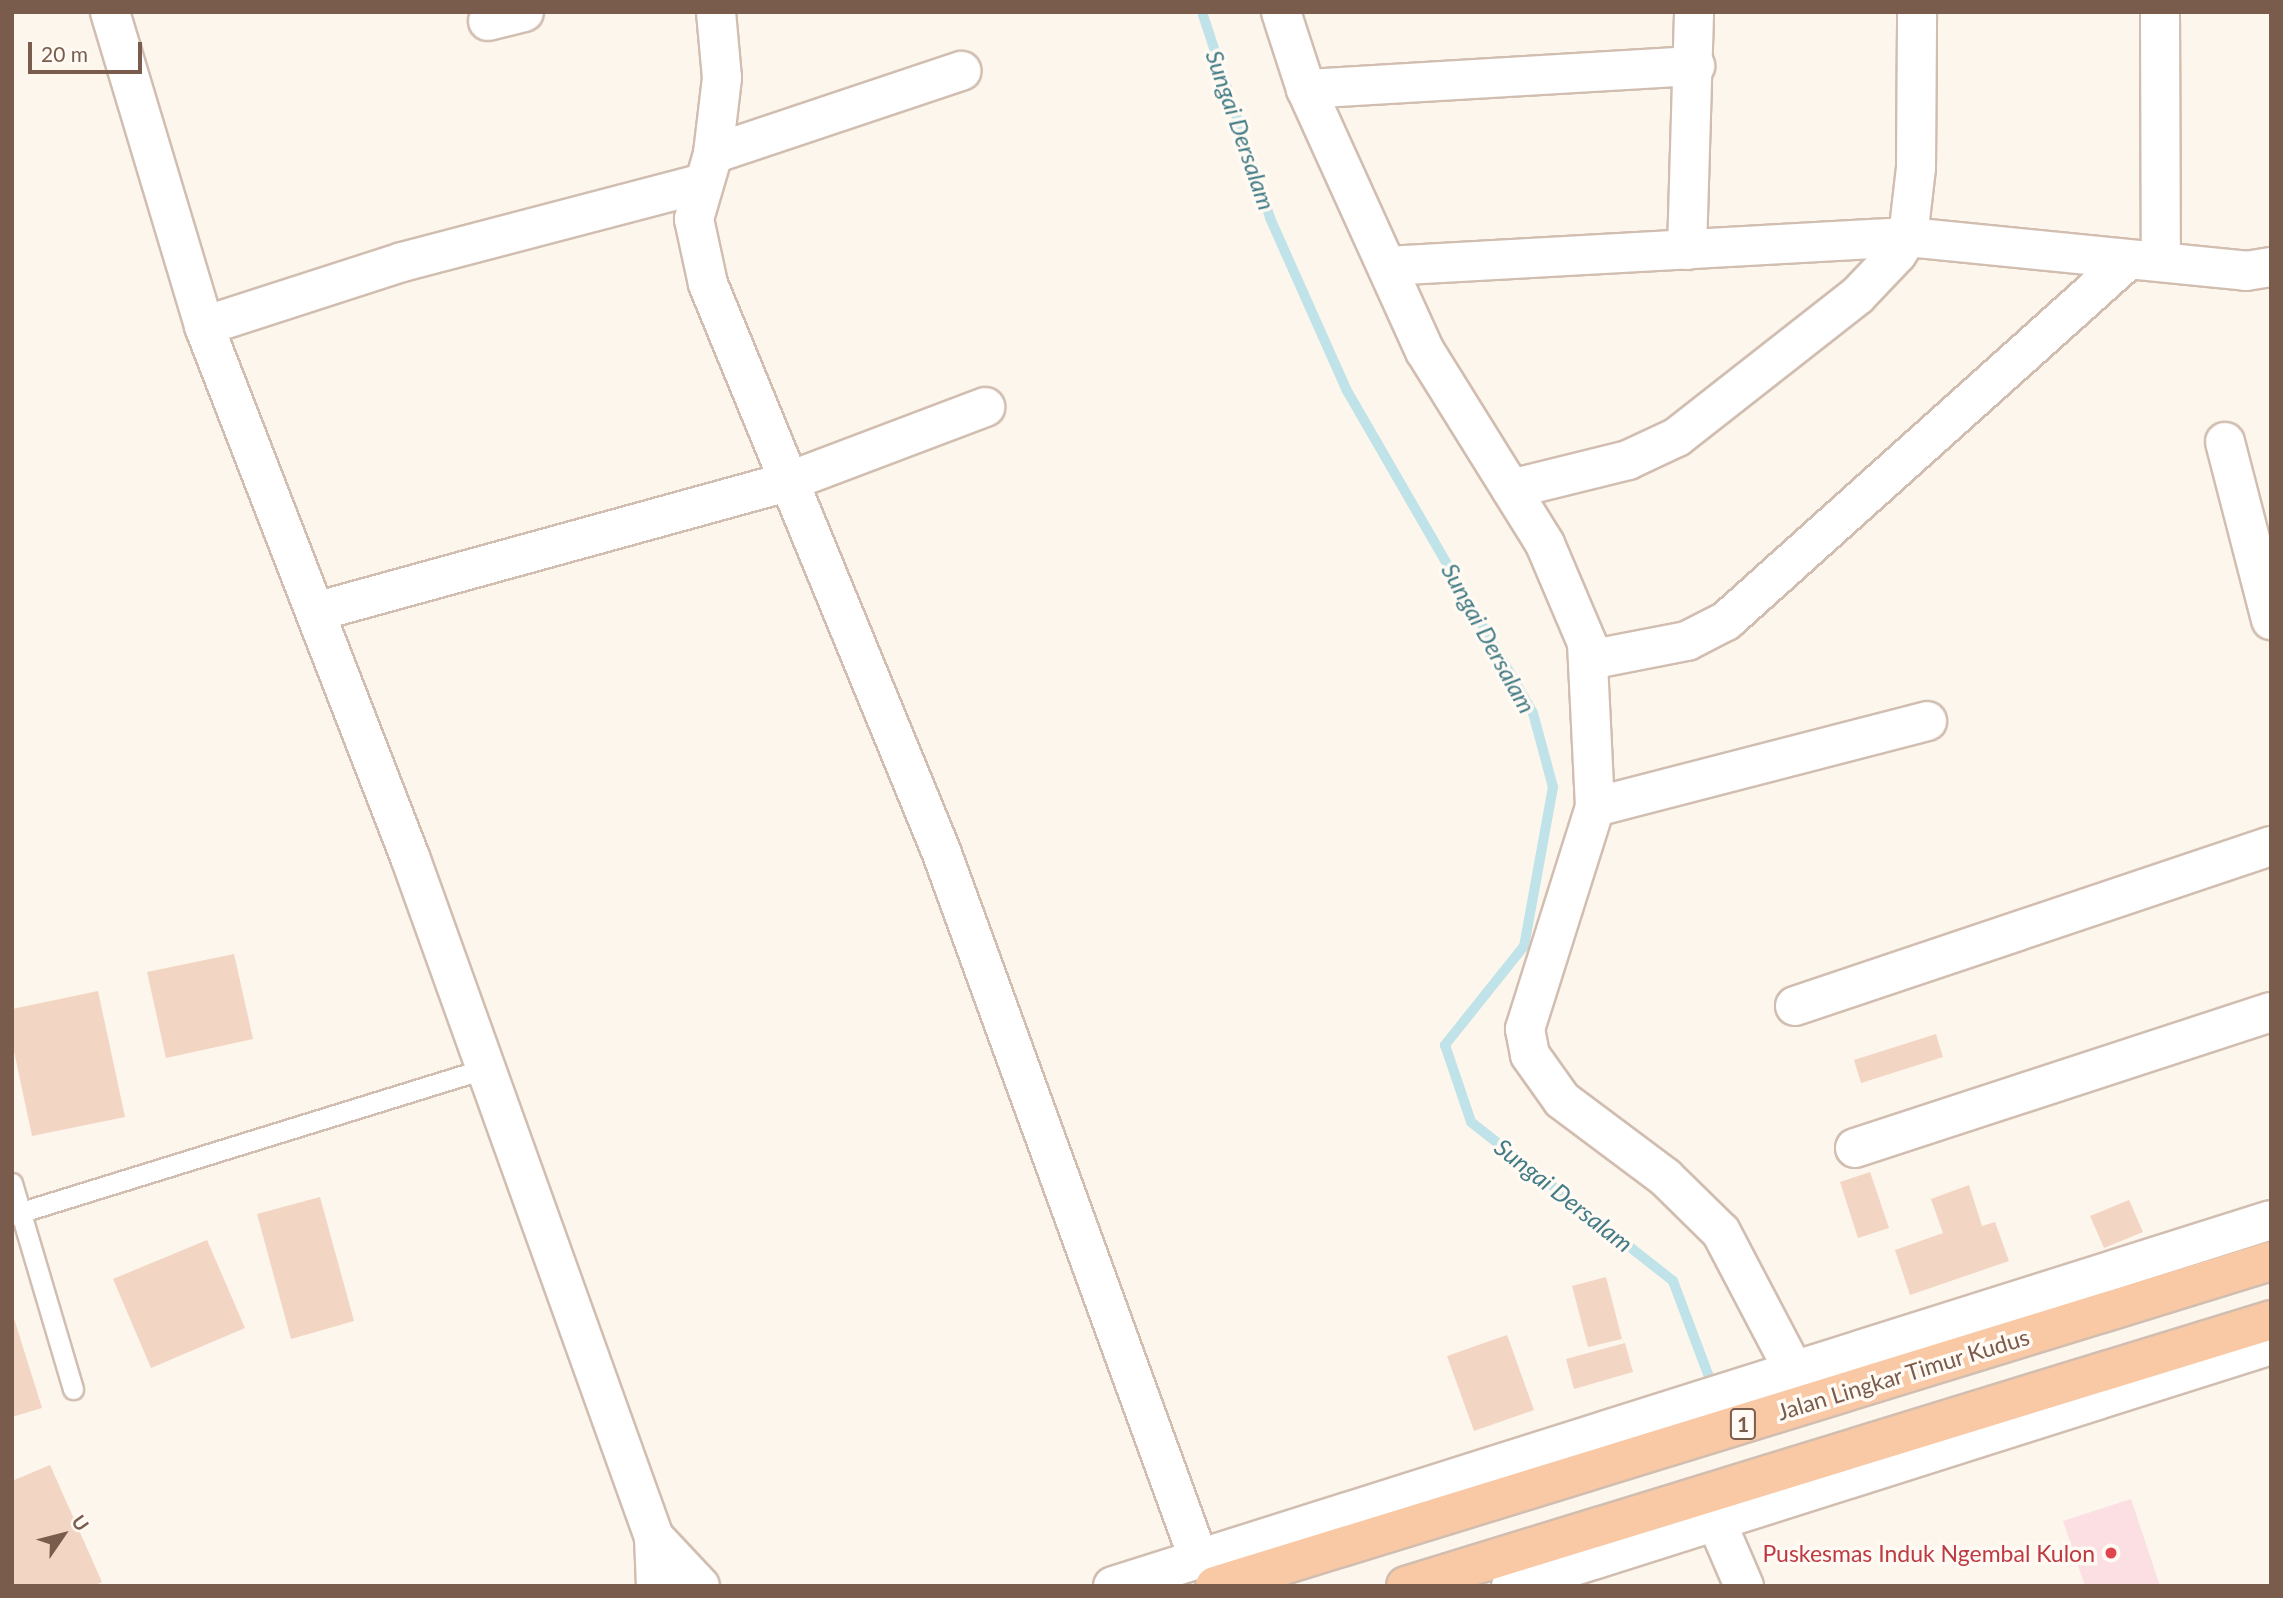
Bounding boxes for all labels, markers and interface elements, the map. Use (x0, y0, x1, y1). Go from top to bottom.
scale bar (32, 28, 145, 72)
text: 20 m (41, 41, 88, 66)
water label: Sungai Dersalam (1200, 46, 1282, 214)
water label: Sungai Dersalam (1436, 558, 1542, 718)
water label: Sungai Dersalam (1489, 1132, 1639, 1258)
street label: Jalan Lingkar Timur Kudus (1773, 1322, 2033, 1426)
road number: 1 (1729, 1406, 1757, 1442)
north arrow (28, 1500, 98, 1570)
text: U (67, 1510, 94, 1535)
place label: Puskesmas Induk Ngembal Kulon (1762, 1539, 2095, 1567)
marker: Puskesmas Induk Ngembal Kulon (2101, 1543, 2121, 1563)

